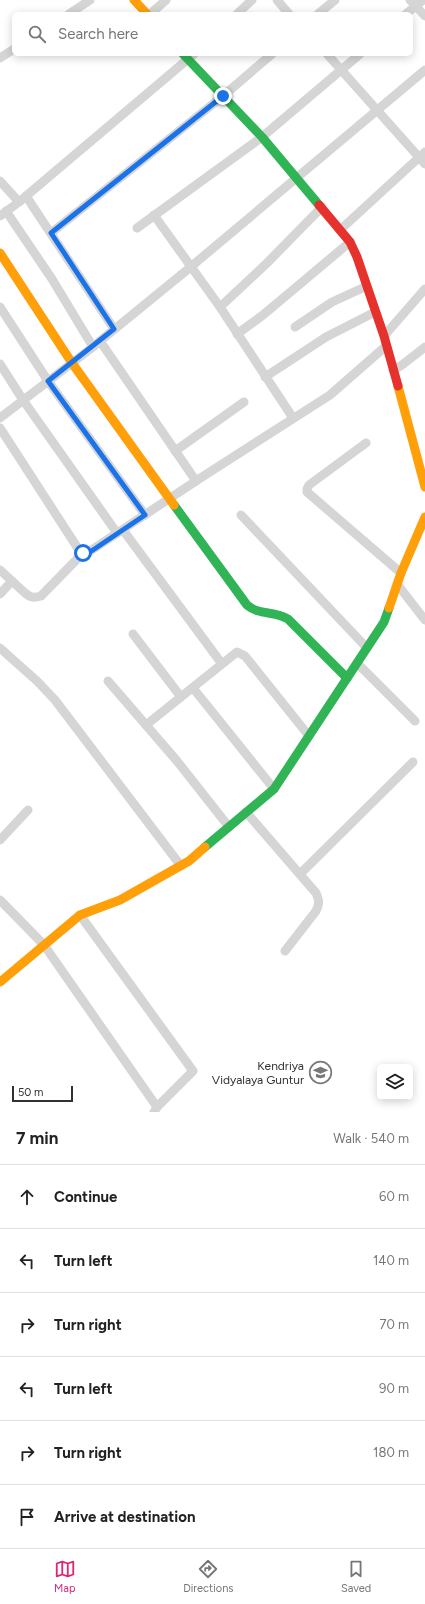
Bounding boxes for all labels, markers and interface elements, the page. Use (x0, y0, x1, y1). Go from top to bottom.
search box (12, 12, 413, 56)
icon: search (26, 23, 48, 45)
text: Search here (58, 25, 138, 43)
route end (214, 87, 232, 105)
route start (74, 544, 92, 562)
place label: Kendriya Vidyalaya Guntur (212, 1059, 304, 1087)
school or university icon: Kendriya Vidyalaya Guntur (307, 1060, 333, 1086)
map controls (377, 1064, 413, 1100)
button: layers (377, 1064, 413, 1100)
scale bar (12, 1084, 73, 1103)
text: 50 m (18, 1086, 43, 1099)
text: 7 min (16, 1128, 58, 1148)
text: Walk · 540 m (333, 1131, 409, 1146)
icon: ahead (16, 1186, 38, 1208)
text: Continue (54, 1188, 117, 1206)
text: 60 m (379, 1189, 409, 1204)
icon: left (16, 1250, 38, 1272)
text: Turn left (54, 1252, 112, 1270)
text: 140 m (373, 1253, 409, 1268)
icon: right (16, 1314, 38, 1336)
text: Turn right (54, 1316, 122, 1334)
text: 70 m (379, 1317, 409, 1332)
icon: left (16, 1378, 38, 1400)
text: Turn left (54, 1380, 112, 1398)
text: 90 m (379, 1381, 409, 1396)
icon: right (16, 1442, 38, 1464)
text: Turn right (54, 1444, 122, 1462)
text: 180 m (373, 1445, 409, 1460)
icon: arrive (16, 1506, 38, 1528)
text: Arrive at destination (54, 1508, 195, 1526)
tab: Map (54, 1558, 76, 1595)
tab: Directions (183, 1558, 233, 1595)
tab: Saved (341, 1558, 371, 1595)

